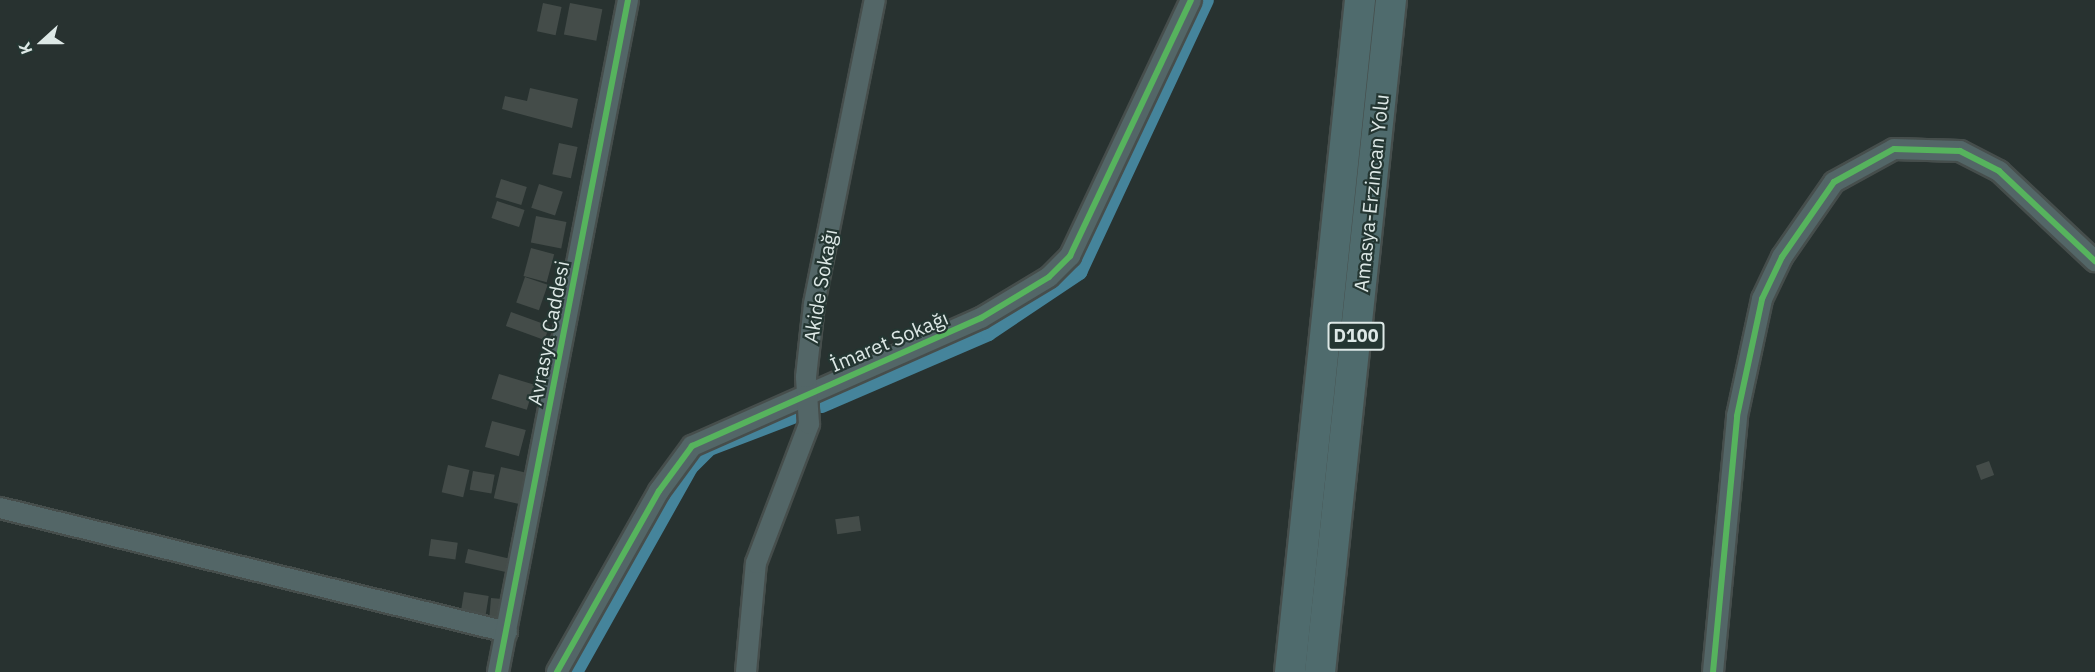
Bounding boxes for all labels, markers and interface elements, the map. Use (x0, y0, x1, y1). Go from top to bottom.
north arrow (12, 12, 72, 72)
text: K (14, 40, 37, 57)
street label: Amasya-Erzincan Yolu (1349, 93, 1393, 293)
street label: Akide Sokağı (798, 227, 842, 345)
street label: Avrasya Caddesi (522, 259, 574, 407)
street label: İmaret Sokağı (826, 305, 952, 377)
road number: D100 (1328, 321, 1384, 351)

